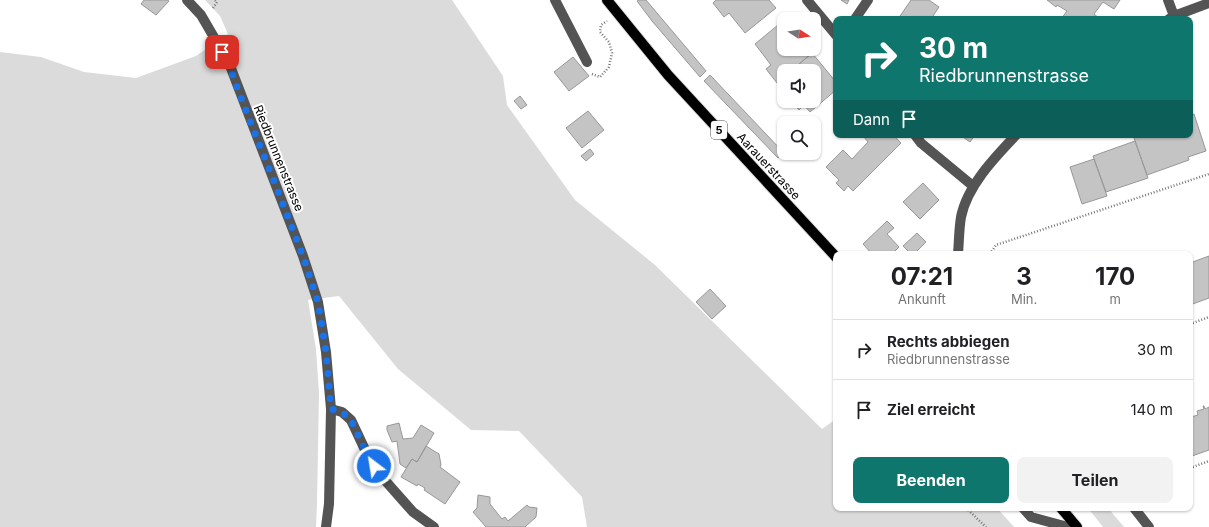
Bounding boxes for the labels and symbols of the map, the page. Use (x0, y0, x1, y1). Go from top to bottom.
north arrow (777, 12, 821, 56)
pin (205, 35, 239, 69)
street label: Riedbrunnenstrasse (251, 103, 307, 213)
road number: 5 (711, 121, 727, 139)
street label: Aarauerstrasse (734, 129, 804, 203)
position arrow (353, 445, 395, 487)

